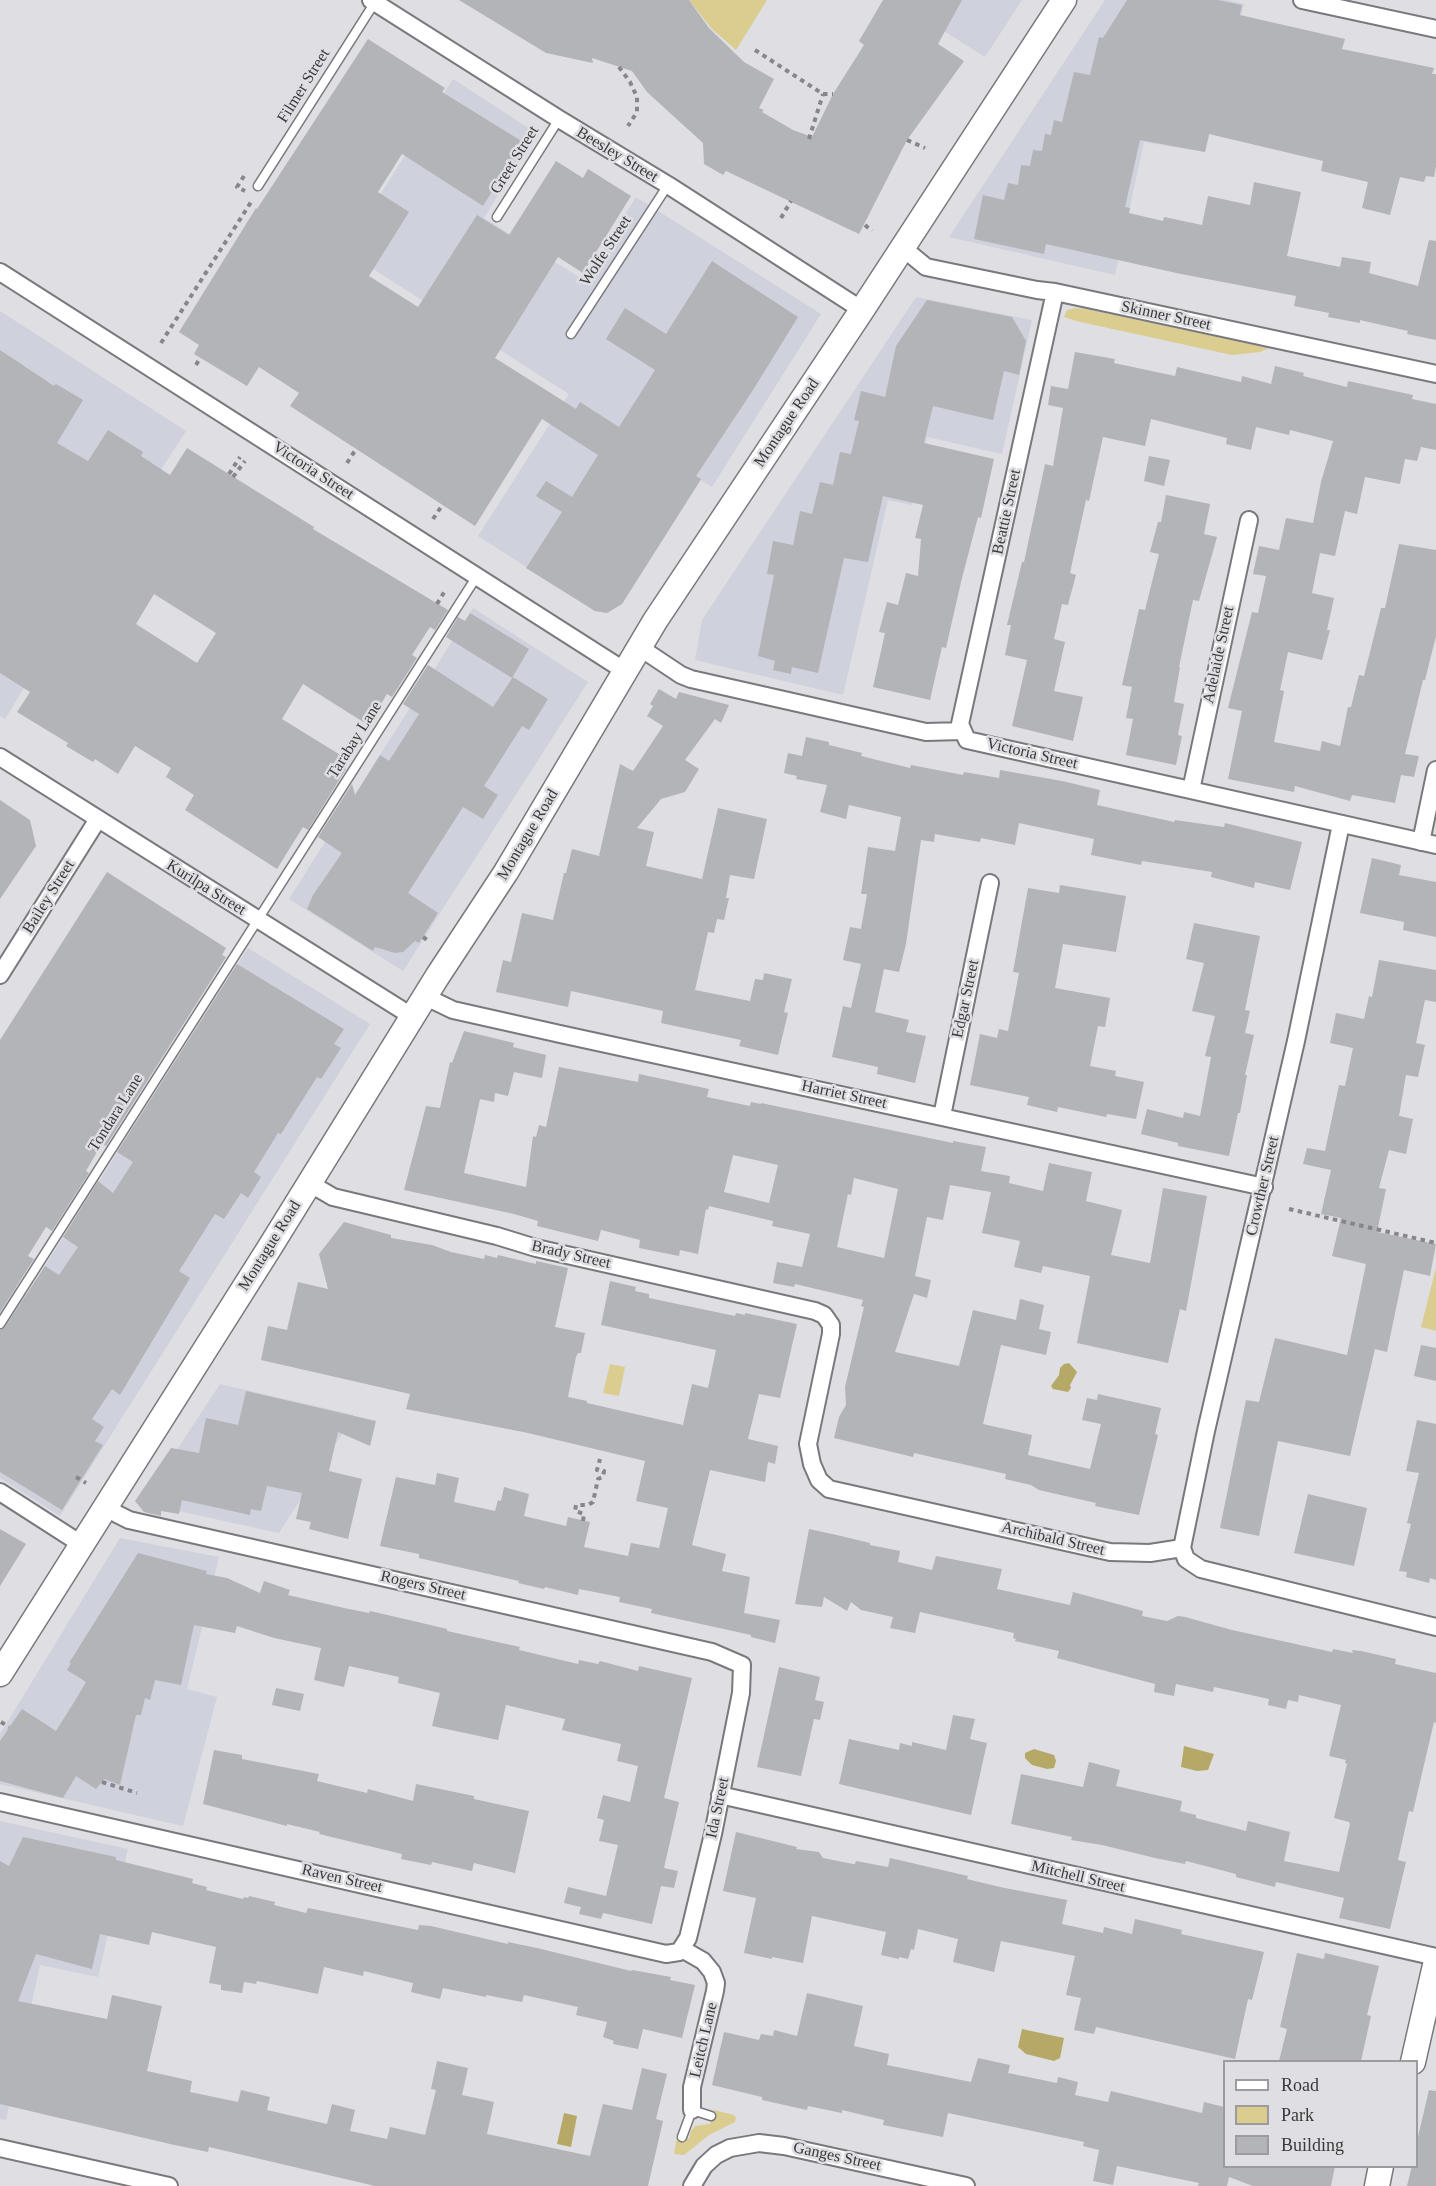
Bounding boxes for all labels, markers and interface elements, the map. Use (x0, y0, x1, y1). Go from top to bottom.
street label: Filmer Street (274, 45, 334, 127)
street label: Greet Street (486, 122, 544, 198)
street label: Beesley Street (573, 123, 661, 187)
street label: Wolfe Street (576, 212, 636, 290)
street label: Skinner Street (1119, 297, 1213, 335)
street label: Montague Road (750, 375, 824, 471)
street label: Victoria Street (269, 438, 357, 504)
street label: Beattie Street (989, 468, 1025, 556)
street label: Adelaide Street (1199, 605, 1239, 705)
street label: Tarabay Lane (324, 698, 386, 782)
street label: Victoria Street (985, 734, 1079, 774)
street label: Montague Road (493, 786, 563, 884)
street label: Kurilpa Street (163, 856, 249, 920)
street label: Bailey Street (19, 857, 79, 937)
street label: Edgar Street (948, 958, 984, 1040)
street label: Tondara Lane (84, 1071, 148, 1155)
street label: Harriet Street (800, 1077, 888, 1113)
street label: Crowther Street (1242, 1134, 1284, 1238)
street label: Montague Road (235, 1197, 305, 1295)
street label: Brady Street (530, 1237, 612, 1273)
street label: Archibald Street (1000, 1518, 1106, 1560)
street label: Rogers Street (379, 1567, 467, 1605)
street label: Ida Street (702, 1776, 734, 1840)
street label: Mitchell Street (1029, 1857, 1127, 1897)
street label: Raven Street (300, 1860, 384, 1898)
street label: Leitch Lane (686, 2000, 722, 2080)
legend (1223, 2060, 1418, 2168)
text: Road (1281, 2075, 1319, 2095)
text: Park (1281, 2105, 1314, 2125)
text: Building (1281, 2135, 1344, 2155)
street label: Ganges Street (791, 2138, 883, 2176)

